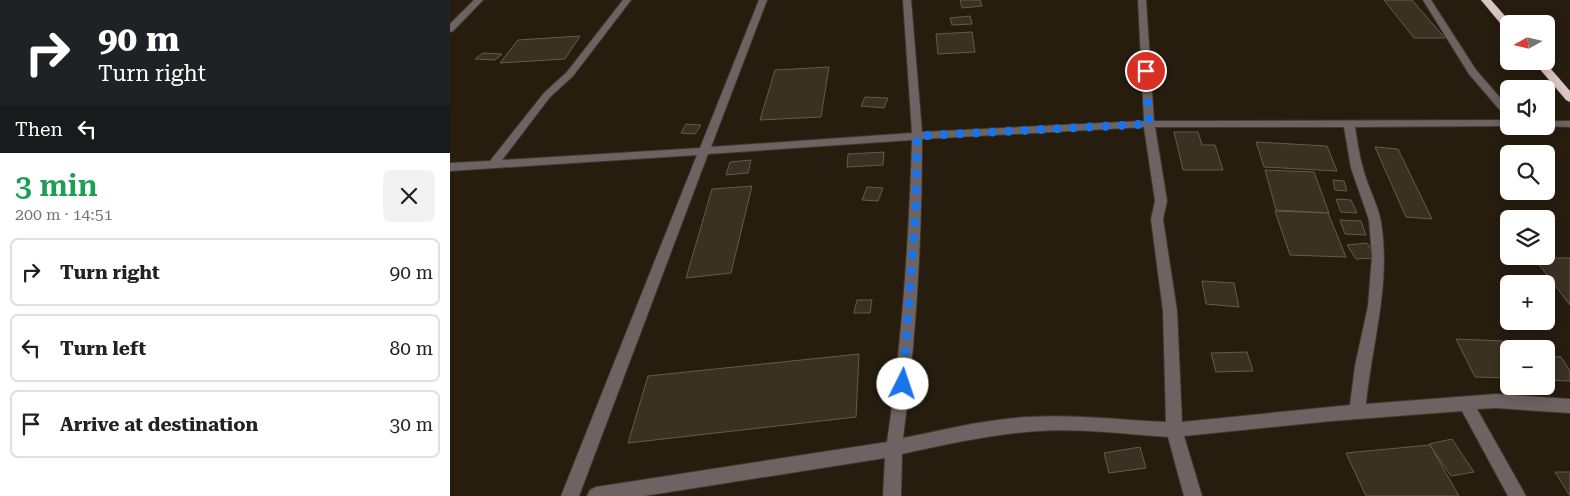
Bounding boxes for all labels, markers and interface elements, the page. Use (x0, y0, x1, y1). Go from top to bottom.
north arrow (1500, 15, 1555, 70)
map controls (1500, 15, 1555, 395)
text: 90 m (98, 19, 180, 60)
icon: right (15, 20, 80, 85)
pin (1125, 50, 1167, 92)
icon: arrive (1132, 57, 1160, 85)
text: Turn right (98, 61, 206, 86)
button: sound (1500, 80, 1555, 135)
icon: left (73, 115, 101, 143)
text: Then (15, 118, 63, 141)
button: search (1500, 145, 1555, 200)
text: 3 min (15, 168, 98, 203)
button: close (383, 170, 435, 222)
text: 200 m · 14:51 (15, 205, 113, 224)
button: layers (1500, 210, 1555, 265)
icon: right (17, 258, 45, 286)
text: Turn right (60, 261, 160, 284)
text: 90 m (390, 261, 433, 284)
button: + (1500, 275, 1555, 330)
icon: left (17, 334, 45, 362)
text: Turn left (60, 337, 146, 360)
text: 80 m (390, 337, 433, 360)
button: − (1500, 340, 1555, 395)
position arrow (876, 357, 928, 409)
icon: arrive (17, 410, 45, 438)
text: Arrive at destination (60, 413, 258, 436)
text: 30 m (390, 413, 433, 436)

